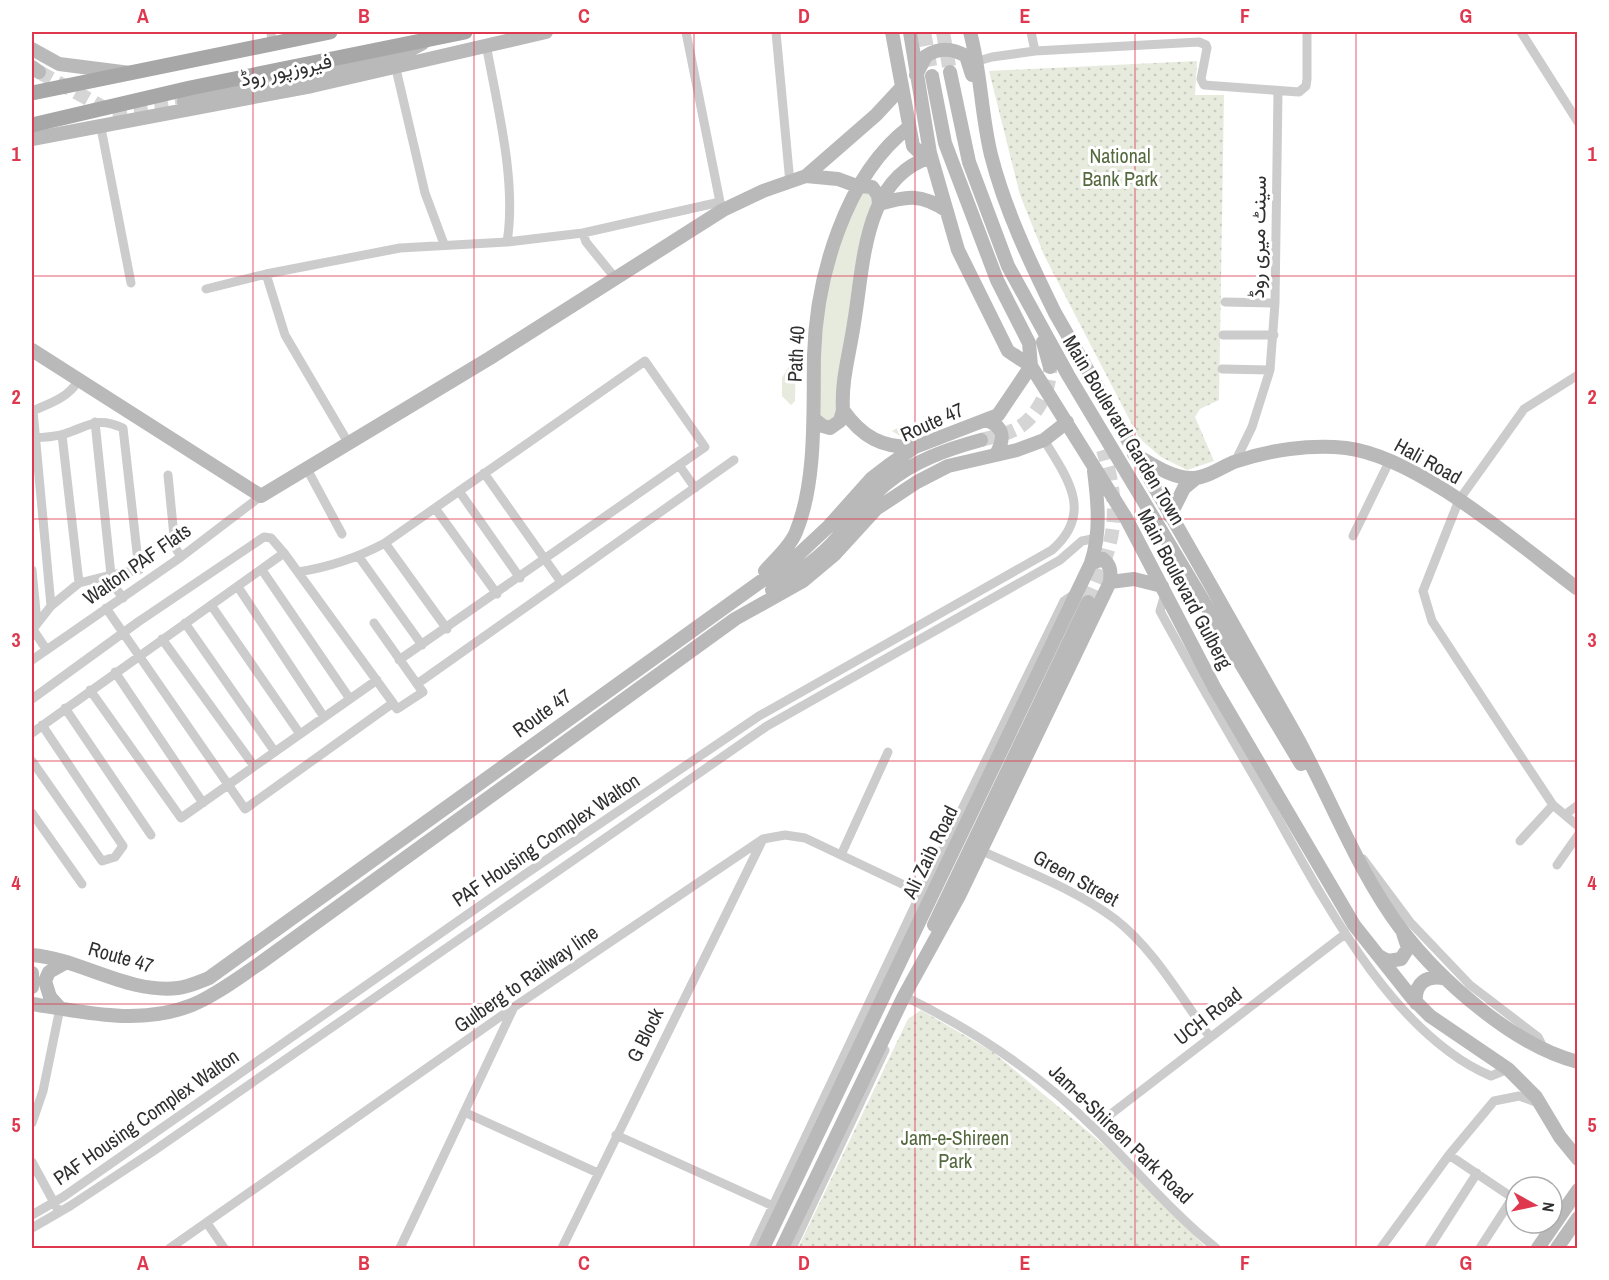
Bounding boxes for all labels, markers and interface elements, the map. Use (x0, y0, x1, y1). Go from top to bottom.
text: A (137, 2, 149, 29)
text: B (358, 2, 370, 29)
text: C (578, 2, 590, 29)
text: D (798, 2, 810, 29)
text: E (1020, 2, 1031, 29)
text: F (1240, 2, 1250, 29)
text: G (1460, 2, 1472, 29)
street label: فیروزپور روڈ (238, 47, 334, 93)
text: 1 (11, 140, 21, 167)
text: 1 (1587, 140, 1597, 167)
park label: National Bank Park (1082, 142, 1159, 192)
street label: سینٹ میری روڈ (1243, 175, 1272, 299)
street label: Path 40 (781, 325, 810, 383)
street label: Main Boulevard Garden Town (1057, 330, 1192, 530)
text: 2 (11, 383, 21, 410)
text: 2 (1587, 383, 1597, 410)
street label: Route 47 (896, 396, 968, 447)
street label: Hali Road (1390, 431, 1467, 490)
street label: Main Boulevard Gulberg (1132, 504, 1239, 674)
street label: Walton PAF Flats (77, 516, 196, 611)
text: 3 (11, 626, 21, 653)
text: 3 (1587, 626, 1597, 653)
street label: Route 47 (507, 682, 577, 743)
street label: PAF Housing Complex Walton (447, 767, 645, 912)
street label: Ali Zaib Road (895, 801, 964, 904)
street label: Green Street (1029, 843, 1124, 912)
text: 4 (11, 869, 21, 896)
text: 4 (1587, 869, 1597, 896)
street label: Gulberg to Railway line (448, 919, 603, 1039)
street label: Route 47 (85, 934, 157, 979)
street label: UCH Road (1168, 981, 1247, 1051)
street label: G Block (620, 1002, 670, 1067)
street label: PAF Housing Complex Walton (48, 1042, 244, 1191)
street label: Jam-e-Shireen Park Road (1043, 1058, 1199, 1210)
text: 5 (11, 1111, 21, 1138)
text: 5 (1587, 1111, 1597, 1138)
park label: Jam-e-Shireen Park (901, 1124, 1009, 1174)
north arrow (1504, 1175, 1564, 1235)
text: N (1537, 1201, 1560, 1213)
text: A (137, 1249, 149, 1276)
text: B (358, 1249, 370, 1276)
text: C (578, 1249, 590, 1276)
text: D (798, 1249, 810, 1276)
text: E (1020, 1249, 1031, 1276)
text: F (1240, 1249, 1250, 1276)
text: G (1460, 1249, 1472, 1276)

